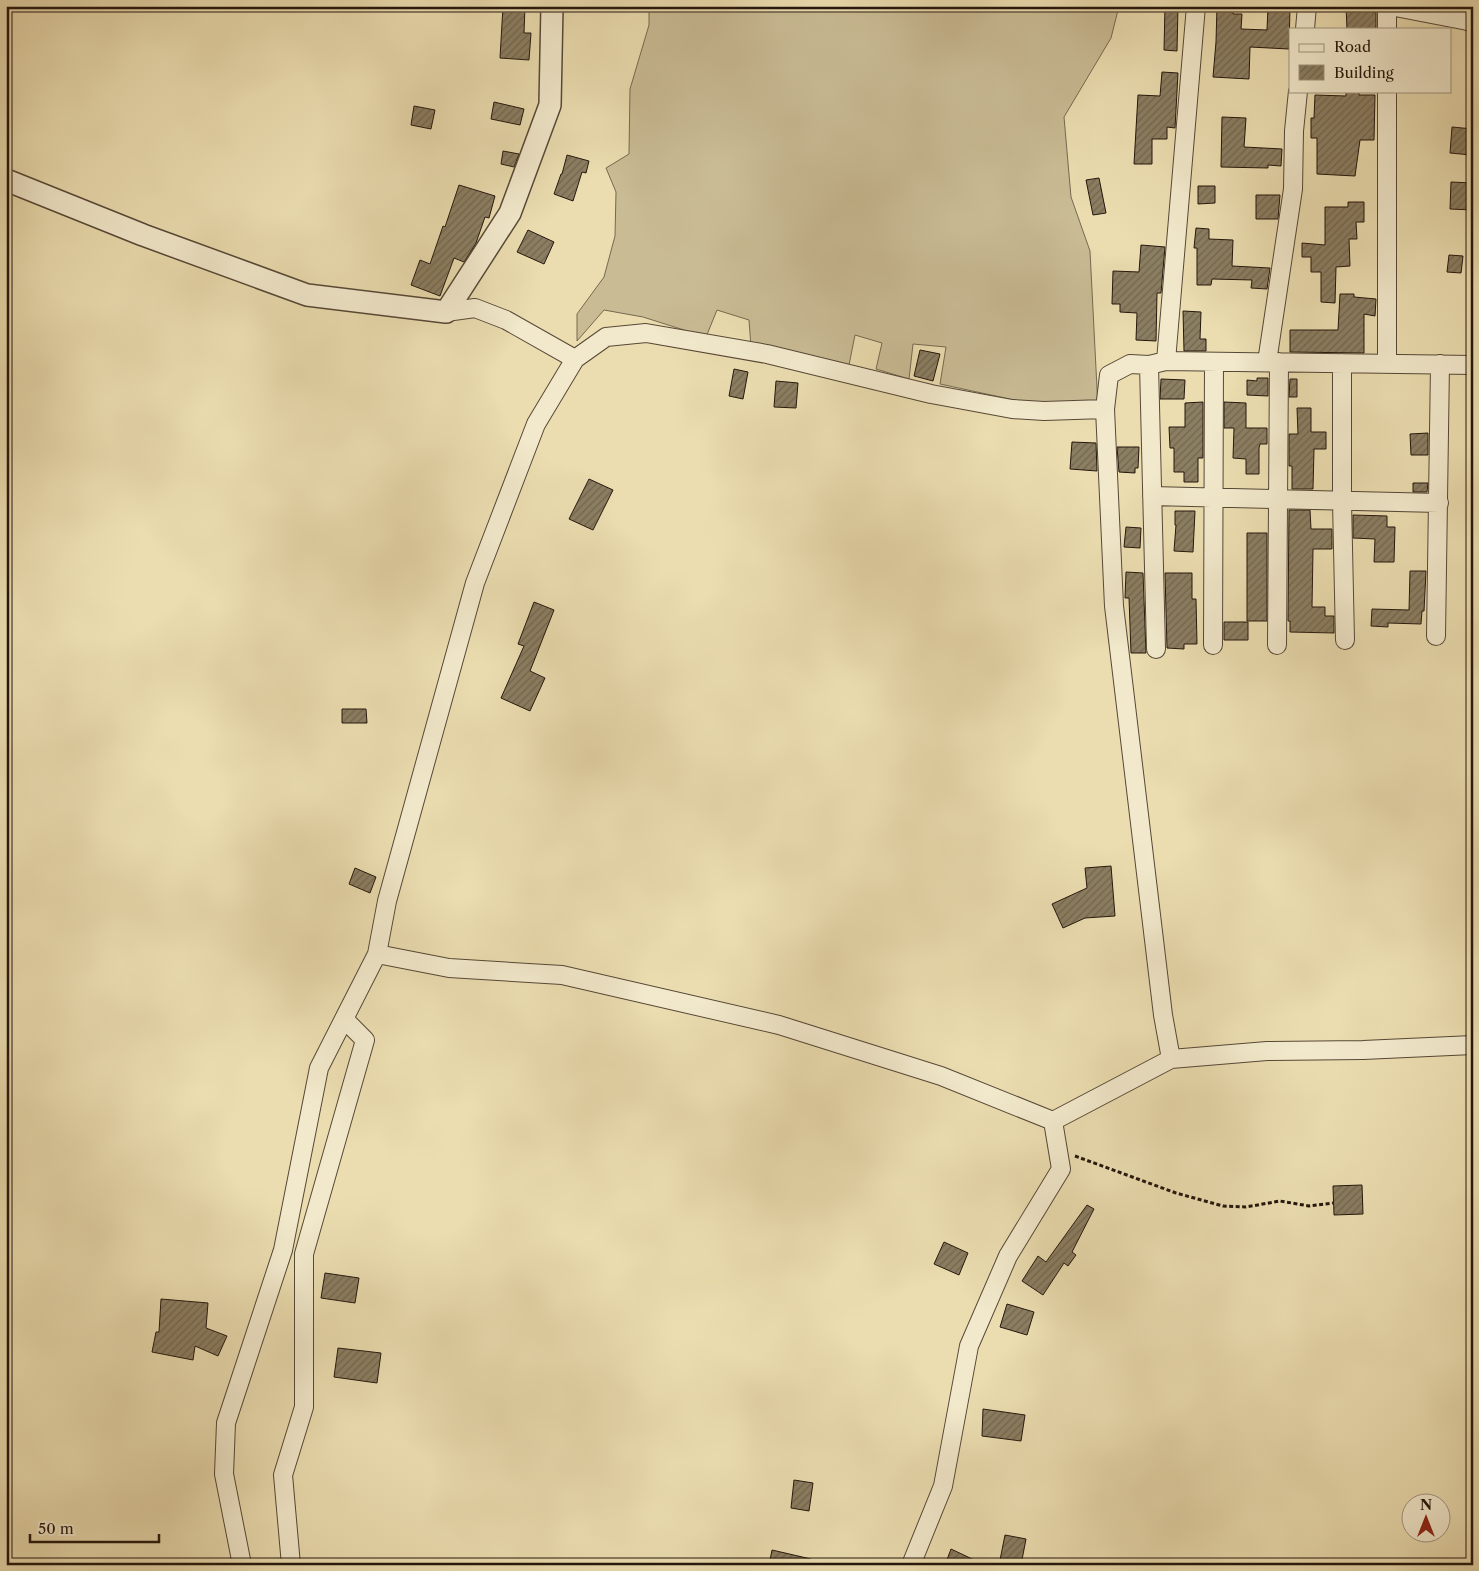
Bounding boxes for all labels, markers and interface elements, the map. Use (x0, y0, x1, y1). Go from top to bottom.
legend (1289, 28, 1452, 92)
text: Road (1334, 37, 1371, 56)
text: Building (1334, 63, 1394, 82)
north arrow (1402, 1494, 1452, 1544)
text: N (1420, 1496, 1432, 1514)
scale bar (30, 1511, 159, 1543)
text: 50 m (38, 1519, 74, 1538)

